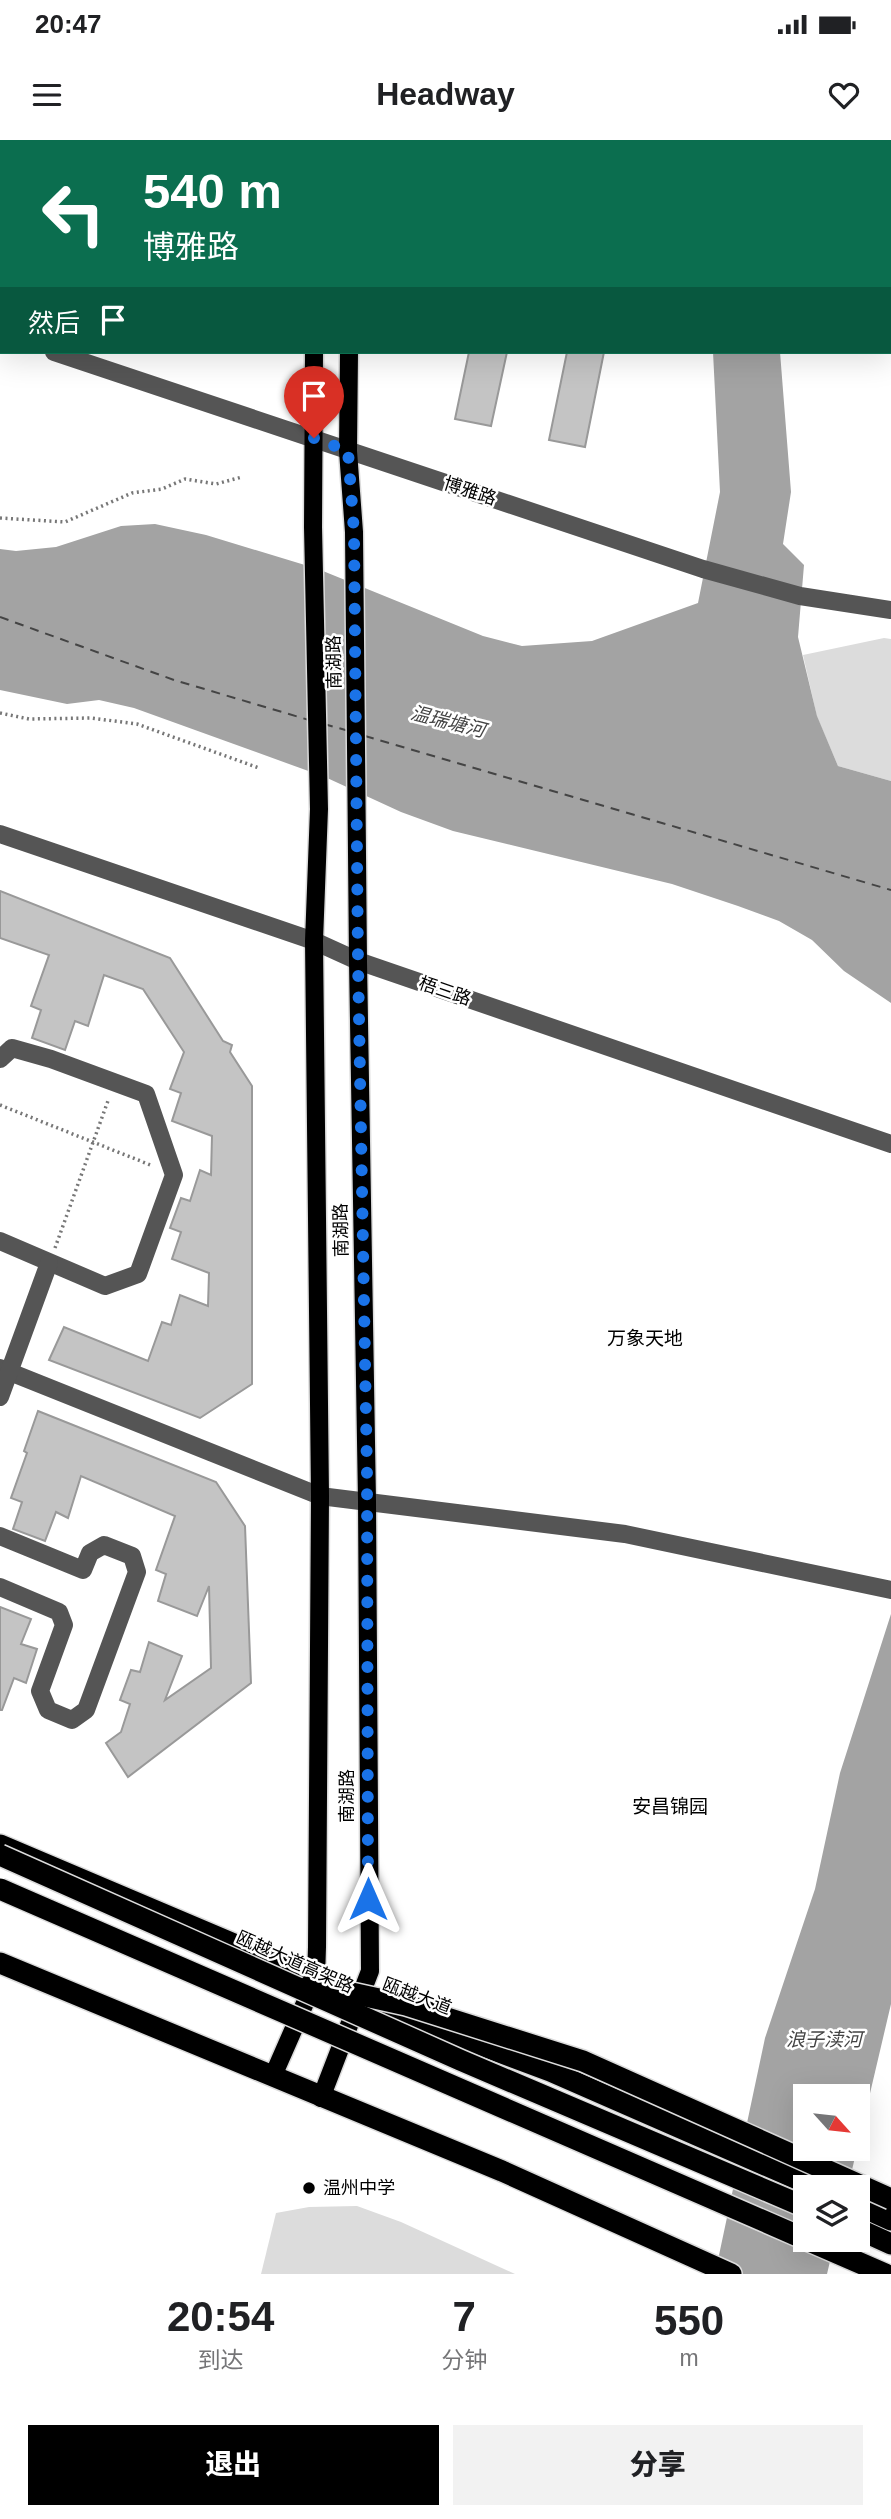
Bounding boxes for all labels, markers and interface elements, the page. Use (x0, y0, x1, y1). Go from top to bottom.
text: 20:47 (35, 9, 102, 39)
icon: menu (28, 76, 66, 114)
text: Headway (376, 76, 515, 112)
icon: heart (825, 76, 863, 114)
text: 540 m (143, 164, 282, 218)
icon: left (28, 168, 119, 259)
text: 博雅路 (143, 229, 239, 265)
icon: arrive (94, 301, 132, 339)
text: 然后 (28, 308, 80, 338)
pin (284, 366, 344, 438)
icon: arrive (295, 377, 333, 415)
street label: 博雅路 (441, 473, 499, 509)
street label: 南湖路 (324, 635, 344, 689)
water label: 温瑞塘河 (408, 702, 491, 742)
street label: 梧三路 (416, 973, 474, 1009)
street label: 南湖路 (331, 1203, 351, 1257)
district label: 万象天地 (607, 1328, 683, 1349)
street label: 南湖路 (337, 1769, 357, 1823)
district label: 安昌锦园 (632, 1796, 708, 1817)
position arrow (331, 1862, 405, 1936)
street label: 瓯越大道高架路 (233, 1927, 357, 1997)
street label: 瓯越大道 (380, 1974, 454, 2018)
water label: 浪子渎河 (786, 2029, 866, 2050)
north arrow (793, 2084, 870, 2161)
map controls (793, 2084, 870, 2252)
button: layers (793, 2175, 870, 2252)
place label: 温州中学 (323, 2178, 395, 2198)
marker: 温州中学 (301, 2180, 317, 2196)
text: 20:54 (167, 2293, 274, 2340)
text: 7 (452, 2293, 476, 2340)
text: 550 (654, 2297, 724, 2344)
text: m (680, 2345, 699, 2371)
text: 到达 (198, 2347, 244, 2373)
text: 分钟 (441, 2347, 487, 2373)
button: 退出 (28, 2425, 439, 2505)
button: 分享 (453, 2425, 863, 2505)

